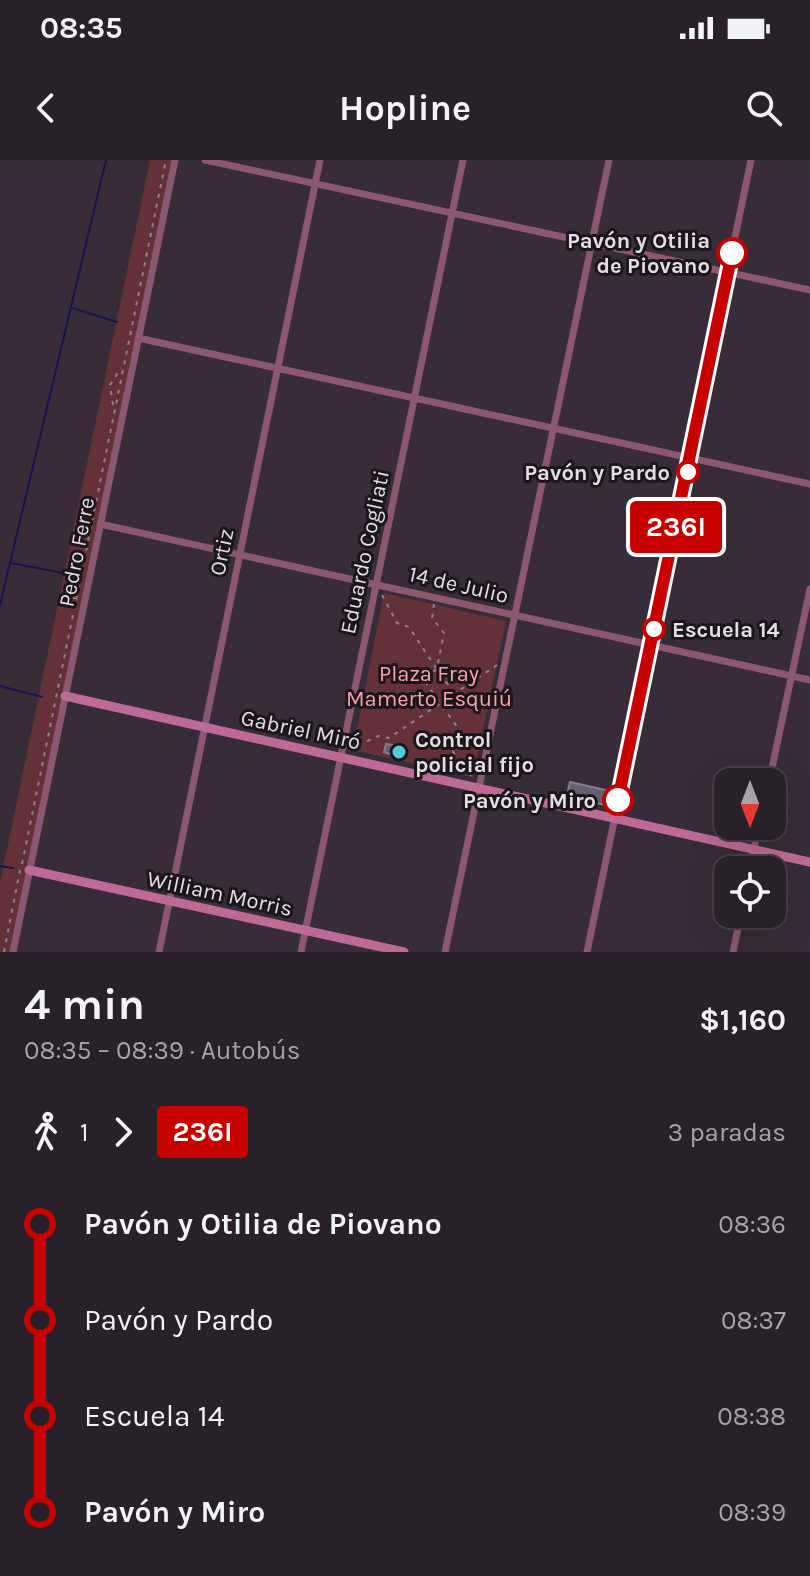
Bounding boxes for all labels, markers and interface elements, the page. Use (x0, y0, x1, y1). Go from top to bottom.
text: 08:35 (40, 10, 123, 46)
icon: back (24, 86, 68, 130)
icon: search (742, 86, 786, 130)
text: Hopline (339, 87, 471, 129)
place label: Pavón y Otilia de Piovano (567, 228, 710, 279)
marker: Pavón y Otilia de Piovano (717, 238, 747, 268)
place label: Pavón y Pardo (524, 460, 670, 486)
marker: Pavón y Pardo (677, 461, 699, 483)
street label: Eduardo Cogliati (335, 468, 395, 636)
street label: Pedro Ferre (54, 495, 100, 609)
line badge: 236I (620, 501, 732, 553)
text: 236I (646, 510, 706, 543)
street label: Ortiz (204, 526, 240, 578)
street label: 14 de Julio (407, 561, 511, 609)
place label: Escuela 14 (672, 617, 780, 643)
marker: Escuela 14 (643, 618, 665, 640)
park label: Plaza Fray Mamerto Esquiú (346, 661, 512, 712)
street label: Gabriel Miró (239, 705, 363, 755)
place label: Control policial fijo (415, 727, 534, 778)
marker: Control policial fijo (390, 743, 408, 761)
north arrow (714, 768, 786, 840)
map controls (714, 768, 786, 928)
marker: Pavón y Miro (603, 785, 633, 815)
place label: Pavón y Miro (463, 788, 596, 814)
button: locate (714, 856, 786, 928)
street label: William Morris (145, 866, 295, 922)
text: 4 min (24, 979, 145, 1030)
text: $1,160 (699, 1002, 786, 1038)
text: 08:35 – 08:39 · Autobús (24, 1035, 300, 1066)
icon: walk (24, 1110, 68, 1154)
icon: forward (101, 1110, 145, 1154)
text: 236I (173, 1115, 232, 1148)
text: 1 (80, 1117, 89, 1148)
text: 3 paradas (668, 1117, 786, 1148)
text: Pavón y Otilia de Piovano (84, 1206, 442, 1242)
text: 08:36 (718, 1209, 786, 1240)
text: Pavón y Pardo (84, 1302, 273, 1338)
text: 08:37 (721, 1305, 786, 1336)
text: Escuela 14 (84, 1398, 224, 1434)
text: 08:38 (717, 1401, 786, 1432)
text: Pavón y Miro (84, 1494, 265, 1530)
text: 08:39 (718, 1497, 786, 1528)

